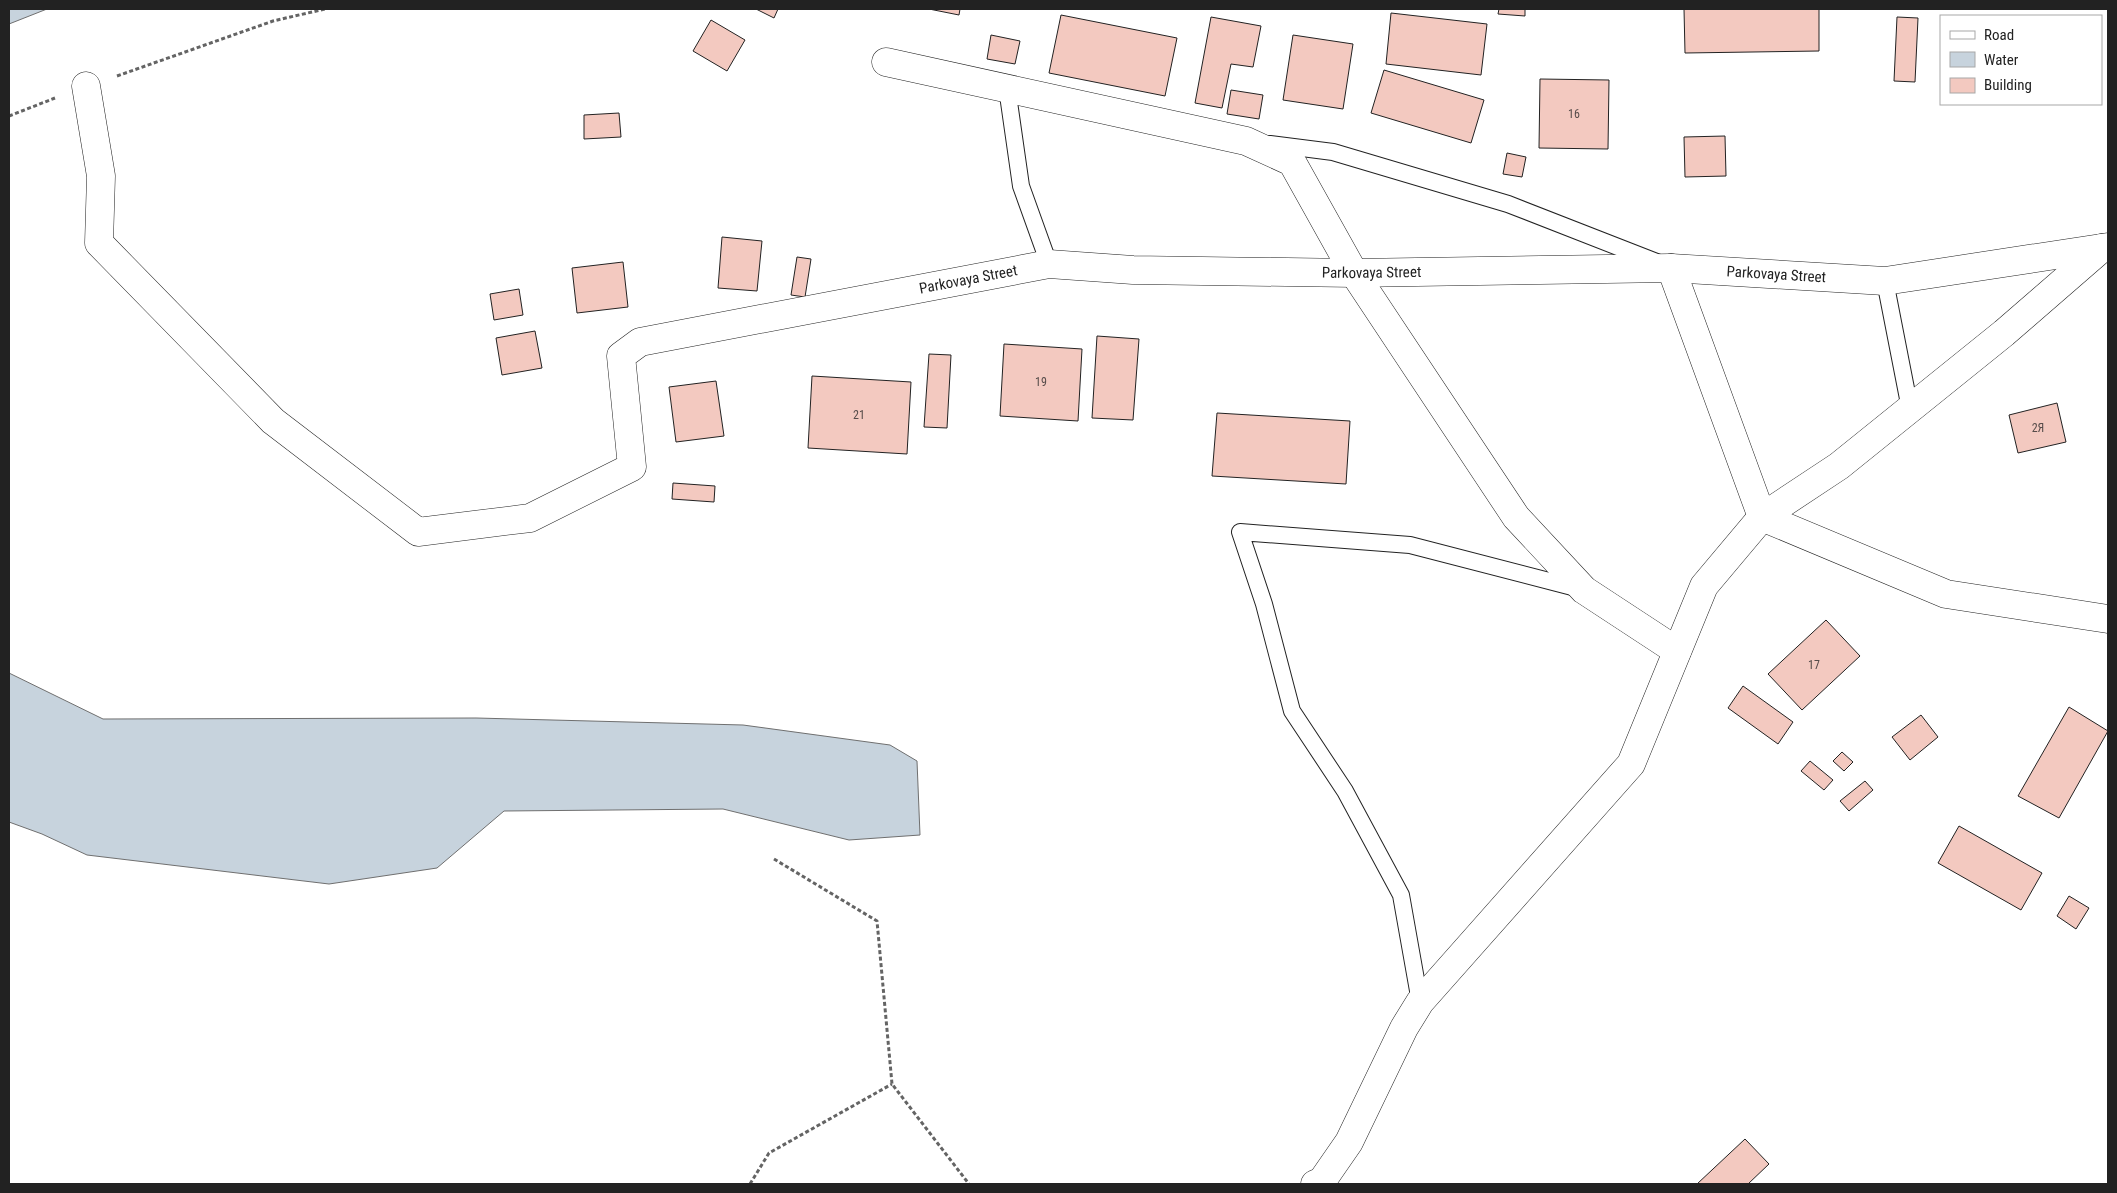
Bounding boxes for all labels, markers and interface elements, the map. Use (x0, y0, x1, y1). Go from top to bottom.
legend (1940, 15, 2102, 105)
text: Road (1984, 26, 2014, 44)
text: Water (1984, 51, 2019, 69)
text: Building (1984, 76, 2032, 94)
house number: 16 (1568, 107, 1580, 121)
street label: Parkovaya Street (918, 261, 1019, 298)
street label: Parkovaya Street (1726, 262, 1827, 286)
street label: Parkovaya Street (1322, 263, 1421, 282)
house number: 19 (1035, 375, 1047, 389)
house number: 21 (853, 408, 865, 422)
house number: 2Я (2032, 421, 2044, 435)
house number: 17 (1808, 658, 1820, 672)

